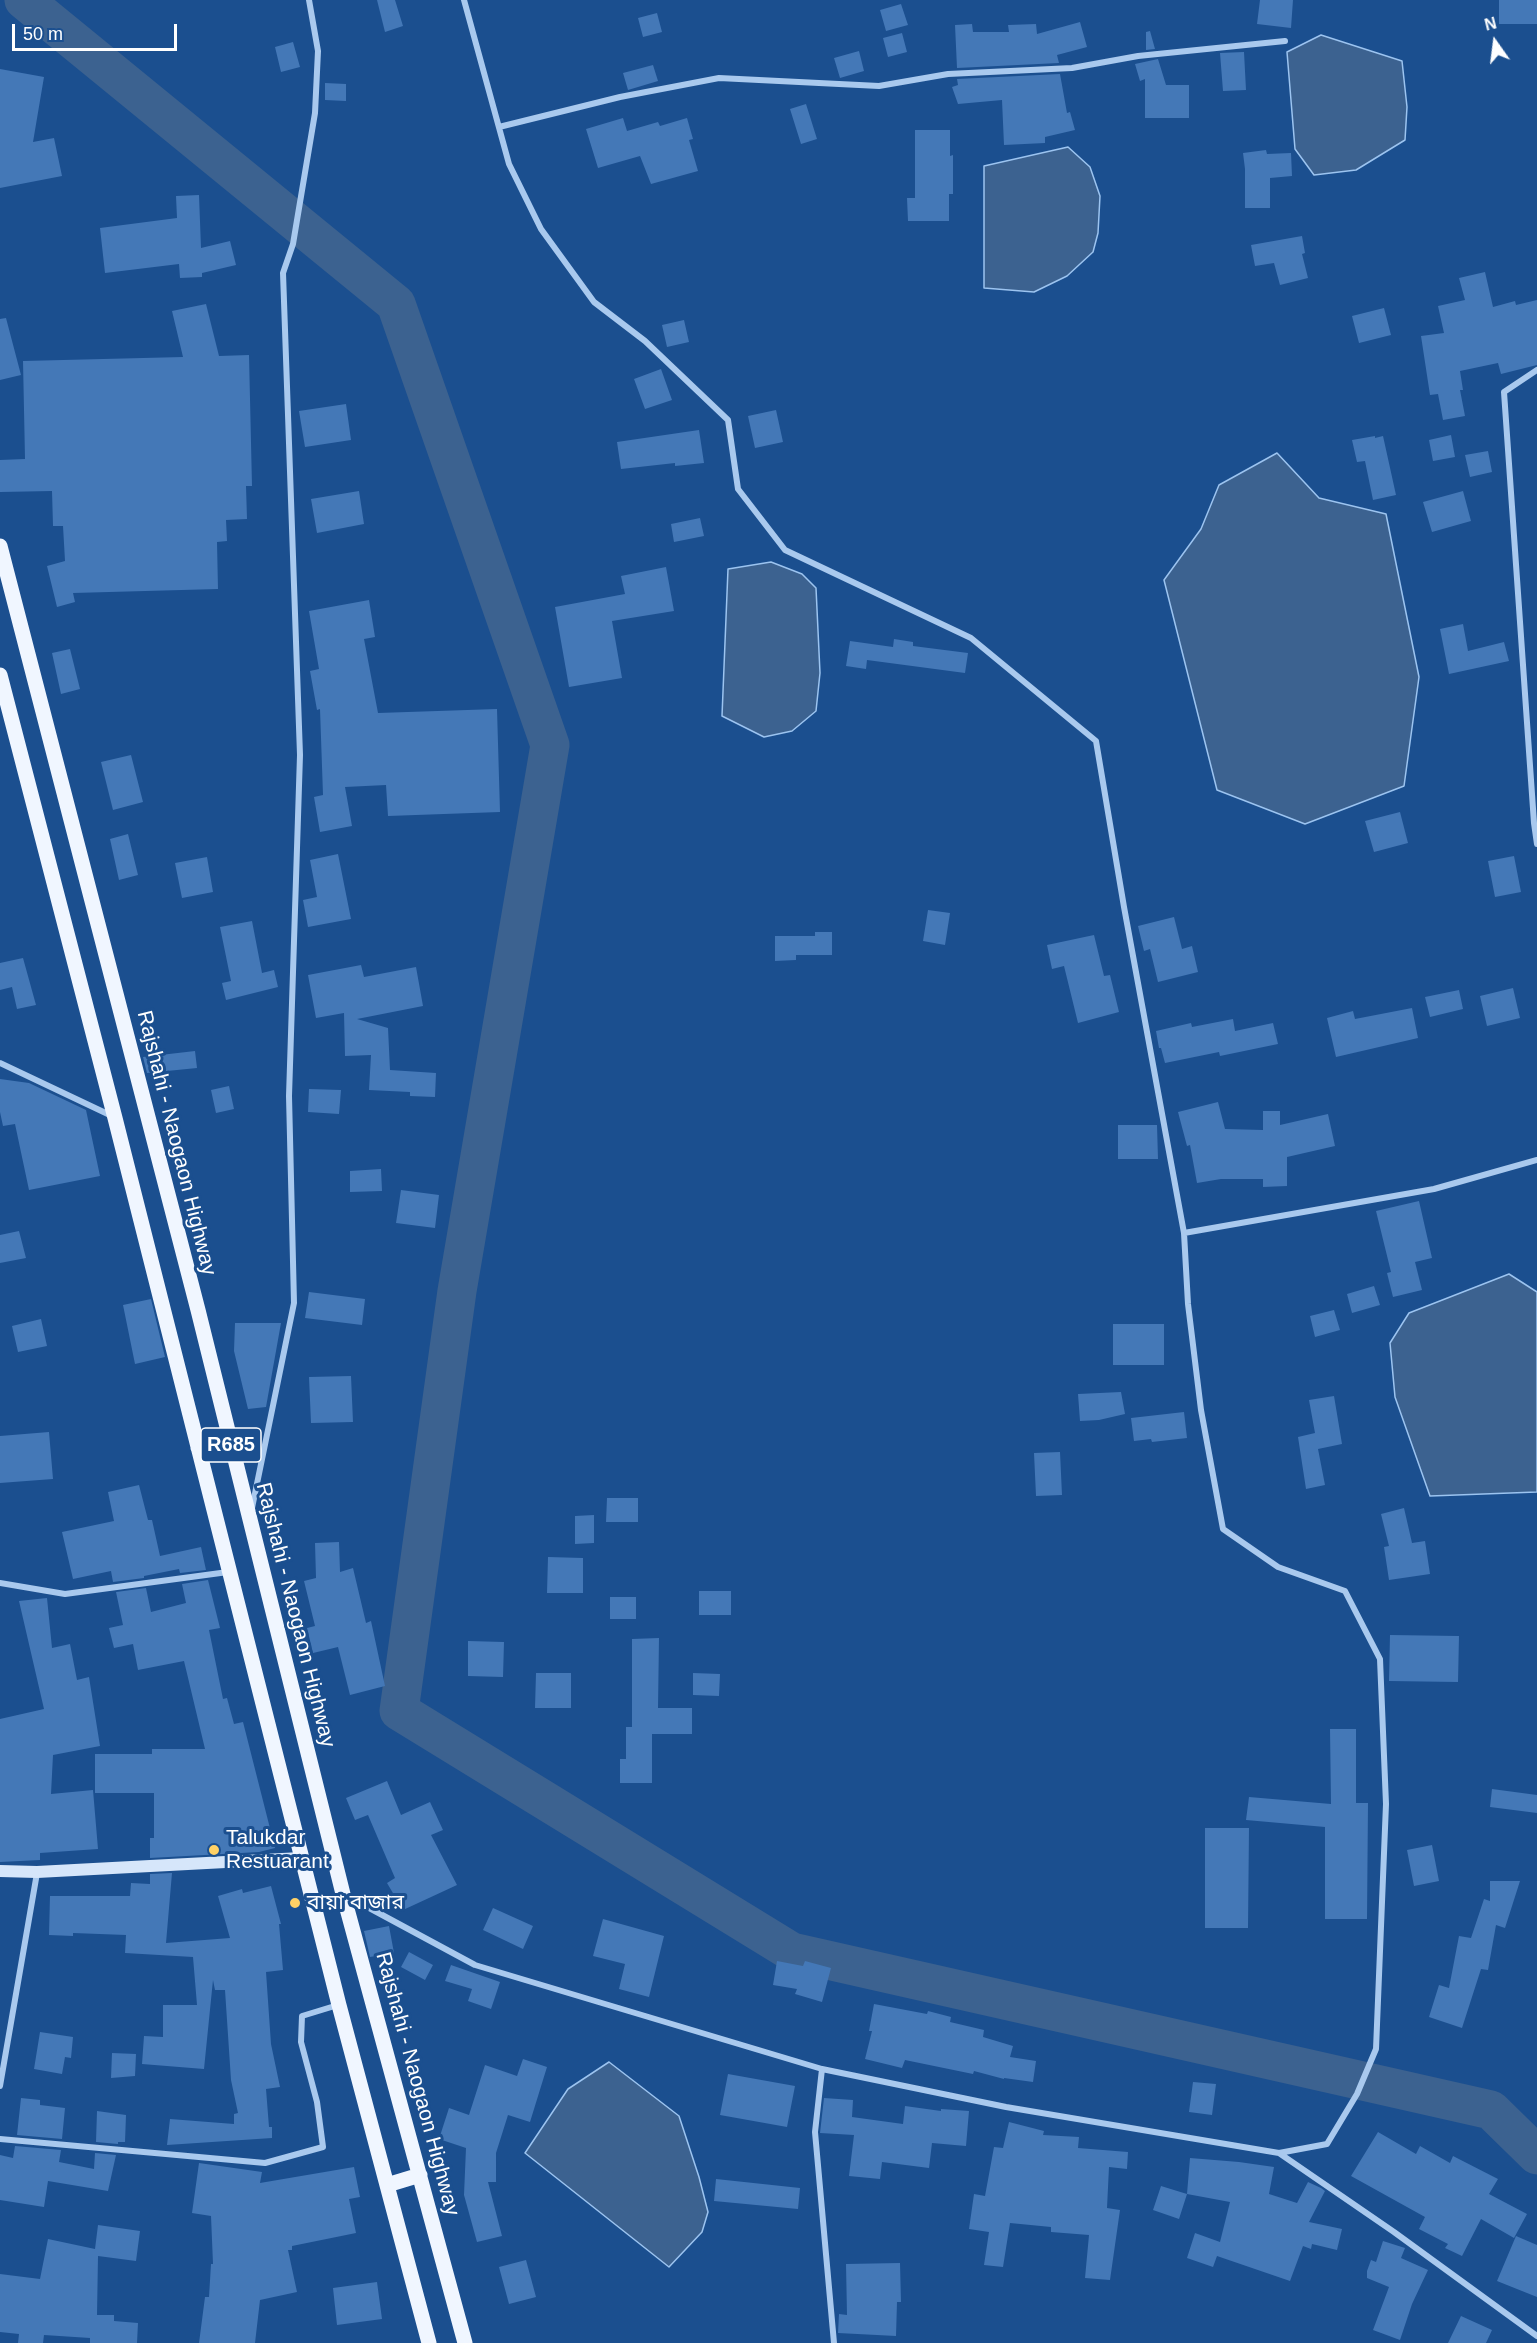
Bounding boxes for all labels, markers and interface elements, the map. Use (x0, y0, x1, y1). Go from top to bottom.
scale bar (15, 12, 180, 50)
north arrow (1465, 12, 1525, 72)
text: N (1483, 14, 1498, 34)
text: 50 m (23, 24, 63, 44)
street label: Rajshahi - Naogaon Highway (131, 1008, 221, 1278)
road number: R685 (201, 1428, 261, 1462)
street label: Rajshahi - Naogaon Highway (250, 1480, 340, 1750)
place label: Talukdar Restuarant (226, 1825, 329, 1875)
marker: Talukdar Restuarant (207, 1843, 221, 1857)
place label: বায়া বাজার (307, 1890, 404, 1916)
marker: বায়া বাজার (288, 1896, 302, 1910)
street label: Rajshahi - Naogaon Highway (370, 1949, 464, 2219)

